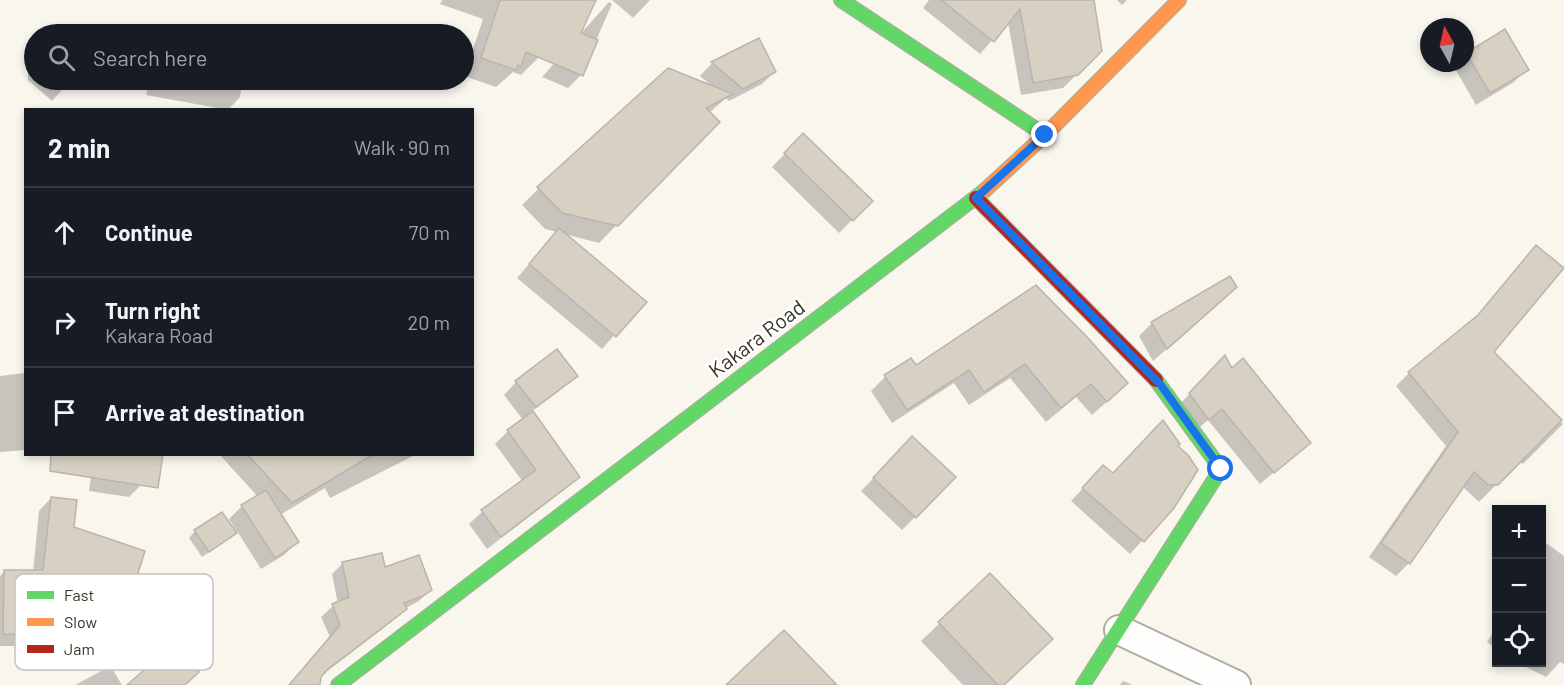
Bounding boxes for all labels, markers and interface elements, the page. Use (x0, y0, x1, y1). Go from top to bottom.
north arrow (1420, 18, 1474, 72)
search box (24, 24, 474, 90)
icon: search (45, 41, 78, 74)
text: Search here (93, 44, 207, 70)
route end (1031, 121, 1057, 147)
text: 2 min (48, 132, 110, 163)
text: Walk · 90 m (354, 135, 450, 159)
icon: ahead (48, 216, 81, 249)
text: Continue (105, 219, 193, 245)
text: 70 m (409, 220, 450, 244)
street label: Kakara Road (703, 294, 809, 382)
text: Turn right (105, 297, 200, 323)
icon: right (48, 306, 81, 339)
text: 20 m (407, 310, 450, 334)
text: Kakara Road (105, 323, 213, 347)
icon: arrive (48, 396, 81, 429)
text: Arrive at destination (105, 399, 304, 425)
route start (1207, 455, 1233, 481)
map controls (1492, 505, 1546, 667)
button: + (1492, 505, 1546, 559)
button: − (1492, 559, 1546, 613)
legend (15, 574, 213, 670)
text: Fast (64, 585, 94, 604)
text: Slow (64, 612, 97, 631)
button: locate (1492, 613, 1546, 667)
text: Jam (64, 639, 95, 658)

